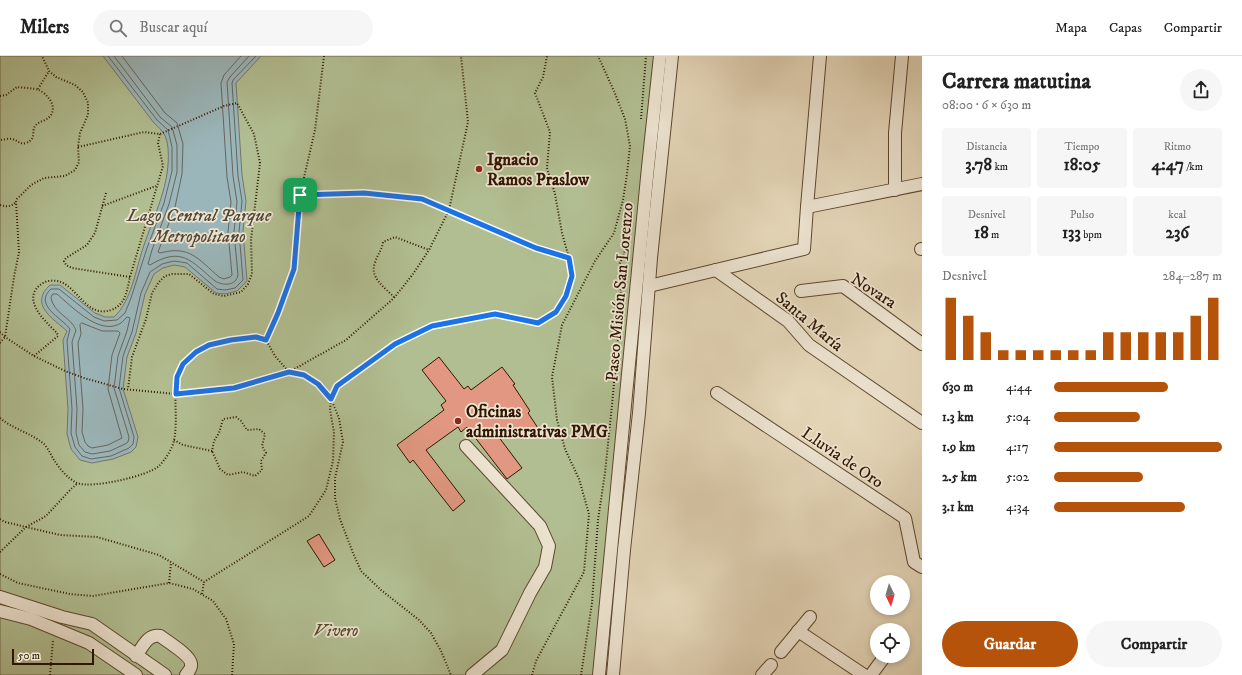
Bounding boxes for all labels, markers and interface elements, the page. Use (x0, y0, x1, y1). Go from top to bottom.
search box (93, 10, 373, 46)
text: Milers (20, 16, 69, 39)
icon: search (107, 17, 129, 39)
text: Buscar aquí (139, 18, 207, 37)
text: Mapa (1055, 19, 1087, 37)
text: Capas (1109, 19, 1142, 37)
text: Compartir (1164, 19, 1222, 37)
text: Carrera matutina (942, 68, 1091, 95)
button: share (1180, 69, 1222, 111)
text: 08:00 · 6 × 630 m (942, 97, 1031, 113)
text: Distancia (966, 140, 1007, 154)
text: Tiempo (1065, 140, 1099, 154)
text: Ritmo (1164, 140, 1191, 154)
place label: Ignacio Ramos Praslow (487, 149, 589, 191)
text: 3.78 (965, 154, 992, 176)
text: 18:05 (1064, 154, 1100, 176)
text: 4:47 (1152, 154, 1184, 176)
text: km (992, 160, 1008, 174)
text: /km (1184, 160, 1203, 174)
marker: Ignacio Ramos Praslow (474, 164, 484, 174)
pin (283, 178, 317, 212)
icon: arrive (289, 184, 311, 206)
street label: Paseo Misión San Lorenzo (601, 202, 639, 382)
water label: Lago Central Parque Metropolitano (126, 205, 272, 248)
text: Desnivel (968, 208, 1006, 222)
text: Pulso (1070, 208, 1094, 222)
text: kcal (1168, 208, 1186, 222)
text: 18 (974, 222, 989, 244)
text: 133 (1062, 222, 1081, 244)
text: 236 (1166, 222, 1189, 244)
text: m (989, 228, 999, 242)
text: bpm (1081, 228, 1102, 242)
street label: Novara (846, 268, 901, 314)
text: Desnivel (942, 268, 987, 284)
text: 284–287 m (1162, 268, 1222, 284)
street label: Santa María (771, 287, 848, 357)
text: 630 m (942, 379, 973, 395)
text: 4:44 (1006, 379, 1032, 395)
place label: Oficinas administrativas PMG (466, 401, 608, 443)
text: 1.3 km (942, 409, 974, 425)
text: 5:04 (1006, 409, 1030, 425)
marker: Oficinas administrativas PMG (453, 416, 463, 426)
street label: Lluvia de Oro (797, 422, 888, 493)
text: 1.9 km (942, 439, 975, 455)
text: 4:17 (1006, 439, 1029, 455)
text: 2.5 km (942, 469, 977, 485)
text: 5:02 (1006, 469, 1029, 485)
text: 3.1 km (942, 499, 974, 515)
text: 4:34 (1006, 499, 1029, 515)
north arrow (870, 575, 910, 615)
map controls (870, 575, 910, 663)
park label: Vivero (314, 620, 358, 642)
button: Guardar (942, 621, 1078, 667)
button: Compartir (1086, 621, 1222, 667)
button: locate (870, 623, 910, 663)
scale bar (12, 647, 94, 666)
text: 50 m (18, 649, 40, 663)

